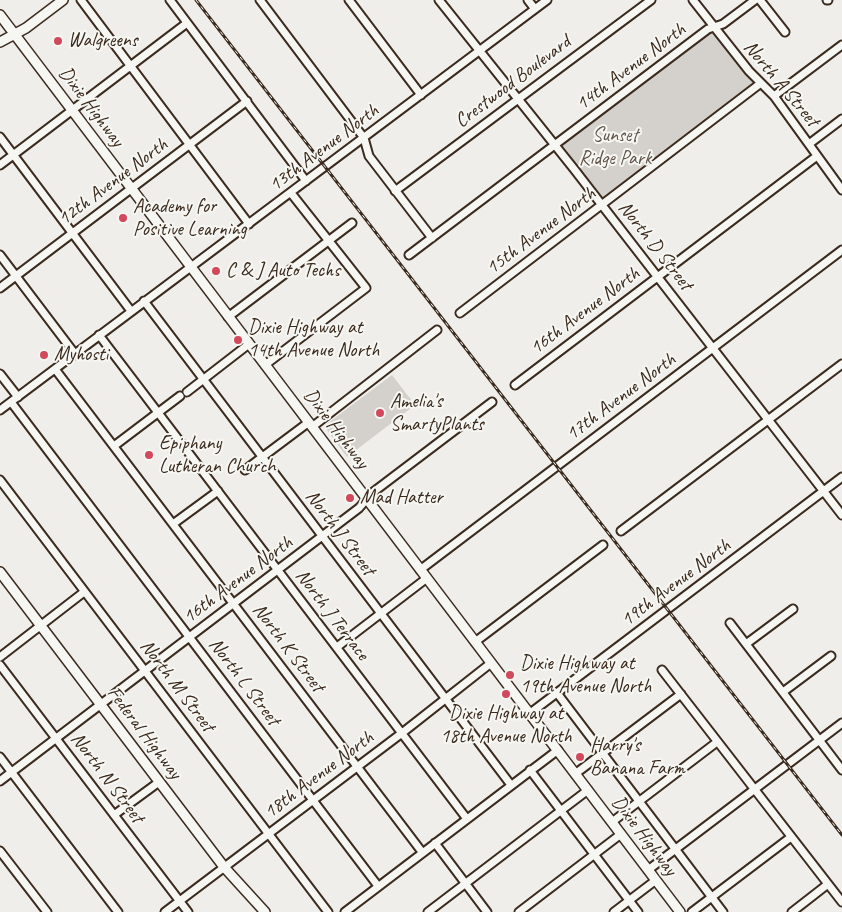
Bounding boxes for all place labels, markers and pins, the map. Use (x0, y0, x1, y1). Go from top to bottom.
place label: Walgreens (68, 29, 138, 53)
marker: Walgreens (52, 35, 64, 47)
place label: Academy for Positive Learning (133, 195, 247, 242)
marker: Academy for Positive Learning (117, 212, 129, 224)
place label: C & J Auto Techs (226, 259, 340, 283)
marker: C & J Auto Techs (210, 265, 222, 277)
place label: Dixie Highway at 14th Avenue North (248, 316, 379, 363)
marker: Dixie Highway at 14th Avenue North (232, 334, 244, 346)
place label: Myhosti (54, 343, 108, 367)
marker: Myhosti (38, 349, 50, 361)
place label: Amelia's SmartyPlants (390, 390, 484, 437)
marker: Amelia's SmartyPlants (374, 407, 386, 419)
place label: Epiphany Lutheran Church (159, 432, 276, 479)
marker: Epiphany Lutheran Church (143, 449, 155, 461)
place label: Mad Hatter (360, 486, 443, 510)
marker: Mad Hatter (344, 492, 356, 504)
place label: Dixie Highway at 19th Avenue North (520, 652, 651, 699)
marker: Dixie Highway at 19th Avenue North (504, 669, 516, 681)
marker: Dixie Highway at 18th Avenue North (500, 688, 512, 700)
place label: Dixie Highway at 18th Avenue North (440, 702, 572, 749)
place label: Harry's Banana Farm (590, 734, 685, 781)
marker: Harry's Banana Farm (574, 751, 586, 763)

